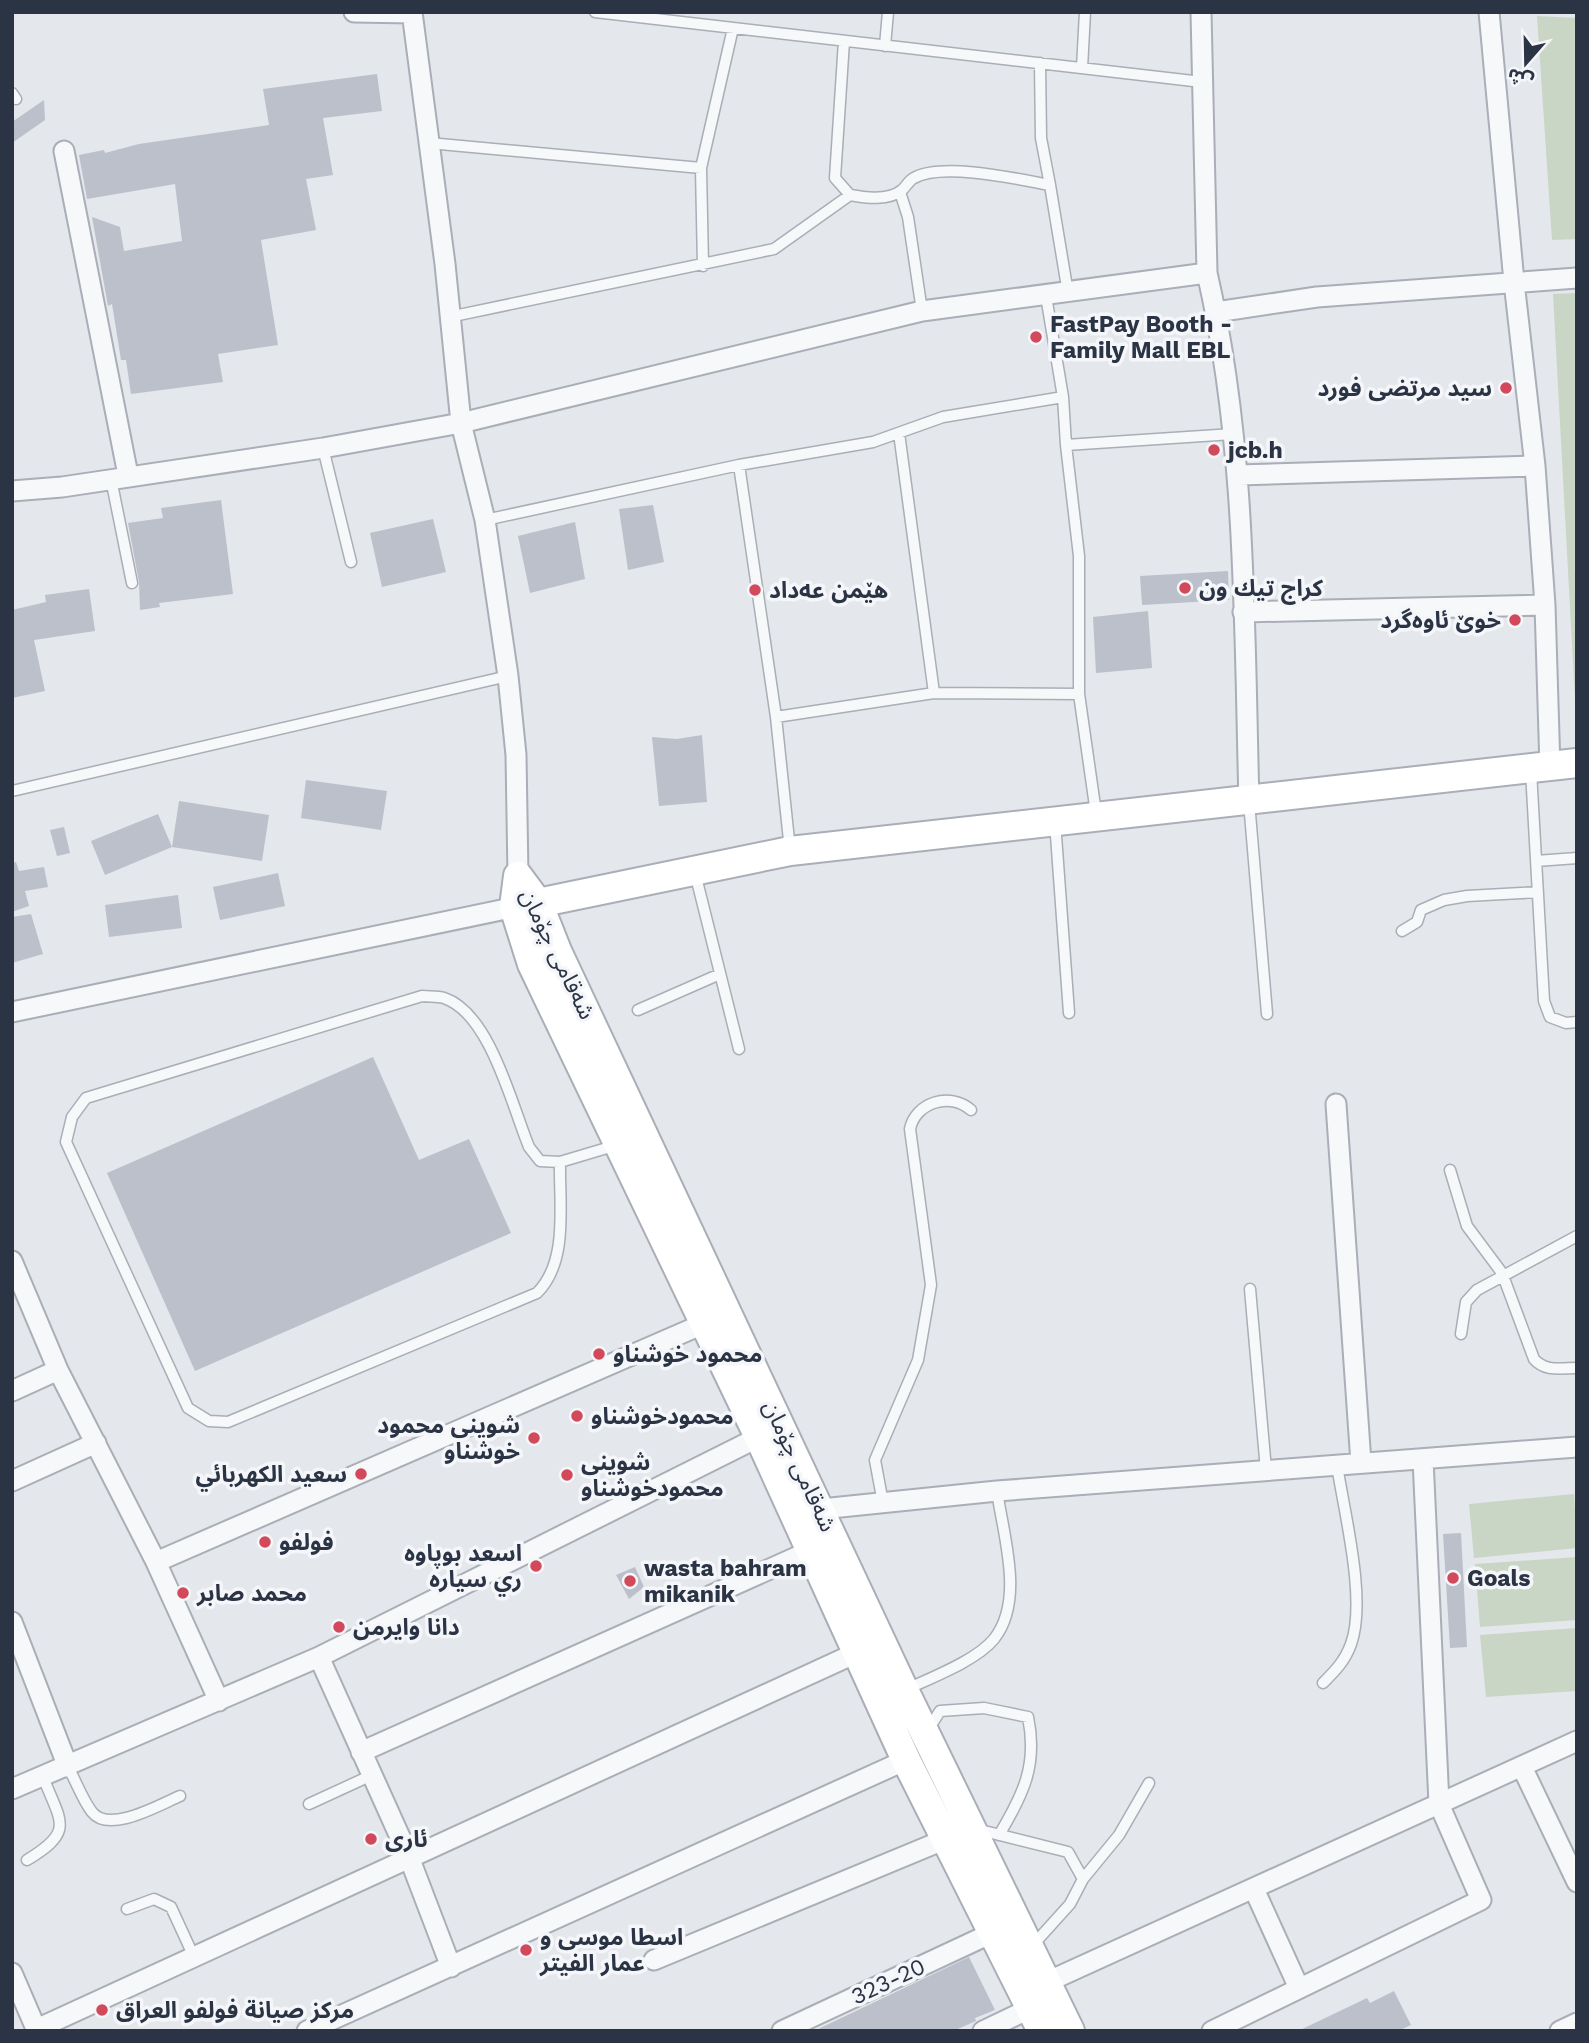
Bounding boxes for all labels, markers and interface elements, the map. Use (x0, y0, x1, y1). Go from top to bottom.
north arrow (1491, 28, 1561, 98)
text: ش (1504, 63, 1537, 94)
place label: FastPay Booth - Family Mall EBL (1050, 311, 1232, 364)
marker: FastPay Booth - Family Mall EBL (1028, 329, 1044, 345)
place label: سيد مرتضى فورد (1317, 375, 1492, 402)
marker: سيد مرتضى فورد (1498, 380, 1514, 396)
place label: jcb.h (1225, 437, 1283, 464)
marker: jcb.h (1206, 442, 1222, 458)
place label: كراج تيك ون (1199, 575, 1324, 605)
place label: هێمن عەداد (769, 577, 888, 604)
marker: كراج تيك ون (1177, 580, 1193, 596)
marker: هێمن عەداد (747, 582, 763, 598)
place label: خوێ ئاوەگرد (1380, 607, 1501, 634)
marker: خوێ ئاوەگرد (1507, 612, 1523, 628)
street label: شەقامی چۆمان (513, 885, 601, 1024)
place label: محمود خوشناو (613, 1341, 762, 1368)
marker: محمود خوشناو (591, 1346, 607, 1362)
street label: شەقامی چۆمان (756, 1396, 842, 1537)
place label: محمودخوشناو (591, 1403, 734, 1430)
marker: محمودخوشناو (569, 1408, 585, 1424)
place label: شوينى محمود خوشناو (377, 1412, 520, 1465)
marker: شوينى محمود خوشناو (526, 1430, 542, 1446)
place label: شوينى محمودخوشناو (581, 1449, 724, 1502)
place label: سعيد الكهربائي (195, 1461, 347, 1492)
marker: سعيد الكهربائي (353, 1466, 369, 1482)
marker: شوينى محمودخوشناو (559, 1467, 575, 1483)
place label: فولفو (279, 1529, 334, 1556)
marker: فولفو (257, 1534, 273, 1550)
place label: اسعد بوپاوه ري سياره (404, 1540, 522, 1597)
place label: wasta bahram mikanik (644, 1555, 807, 1608)
marker: اسعد بوپاوه ري سياره (528, 1558, 544, 1574)
place label: Goals (1467, 1565, 1530, 1592)
marker: Goals (1445, 1570, 1461, 1586)
marker: wasta bahram mikanik (622, 1573, 638, 1589)
place label: محمد صابر (196, 1580, 307, 1607)
marker: محمد صابر (175, 1585, 191, 1601)
place label: دانا وایرمن (353, 1614, 460, 1641)
marker: دانا وایرمن (331, 1619, 347, 1635)
place label: ئارى (385, 1826, 428, 1853)
marker: ئارى (363, 1831, 379, 1847)
place label: اسطا موسى و عمار الفيتر (539, 1924, 683, 1977)
marker: اسطا موسى و عمار الفيتر (518, 1942, 534, 1958)
street label: 323-20 (847, 1953, 930, 2010)
place label: مركز صيانة فولفو العراق (116, 1997, 354, 2024)
marker: مركز صيانة فولفو العراق (94, 2002, 110, 2018)

